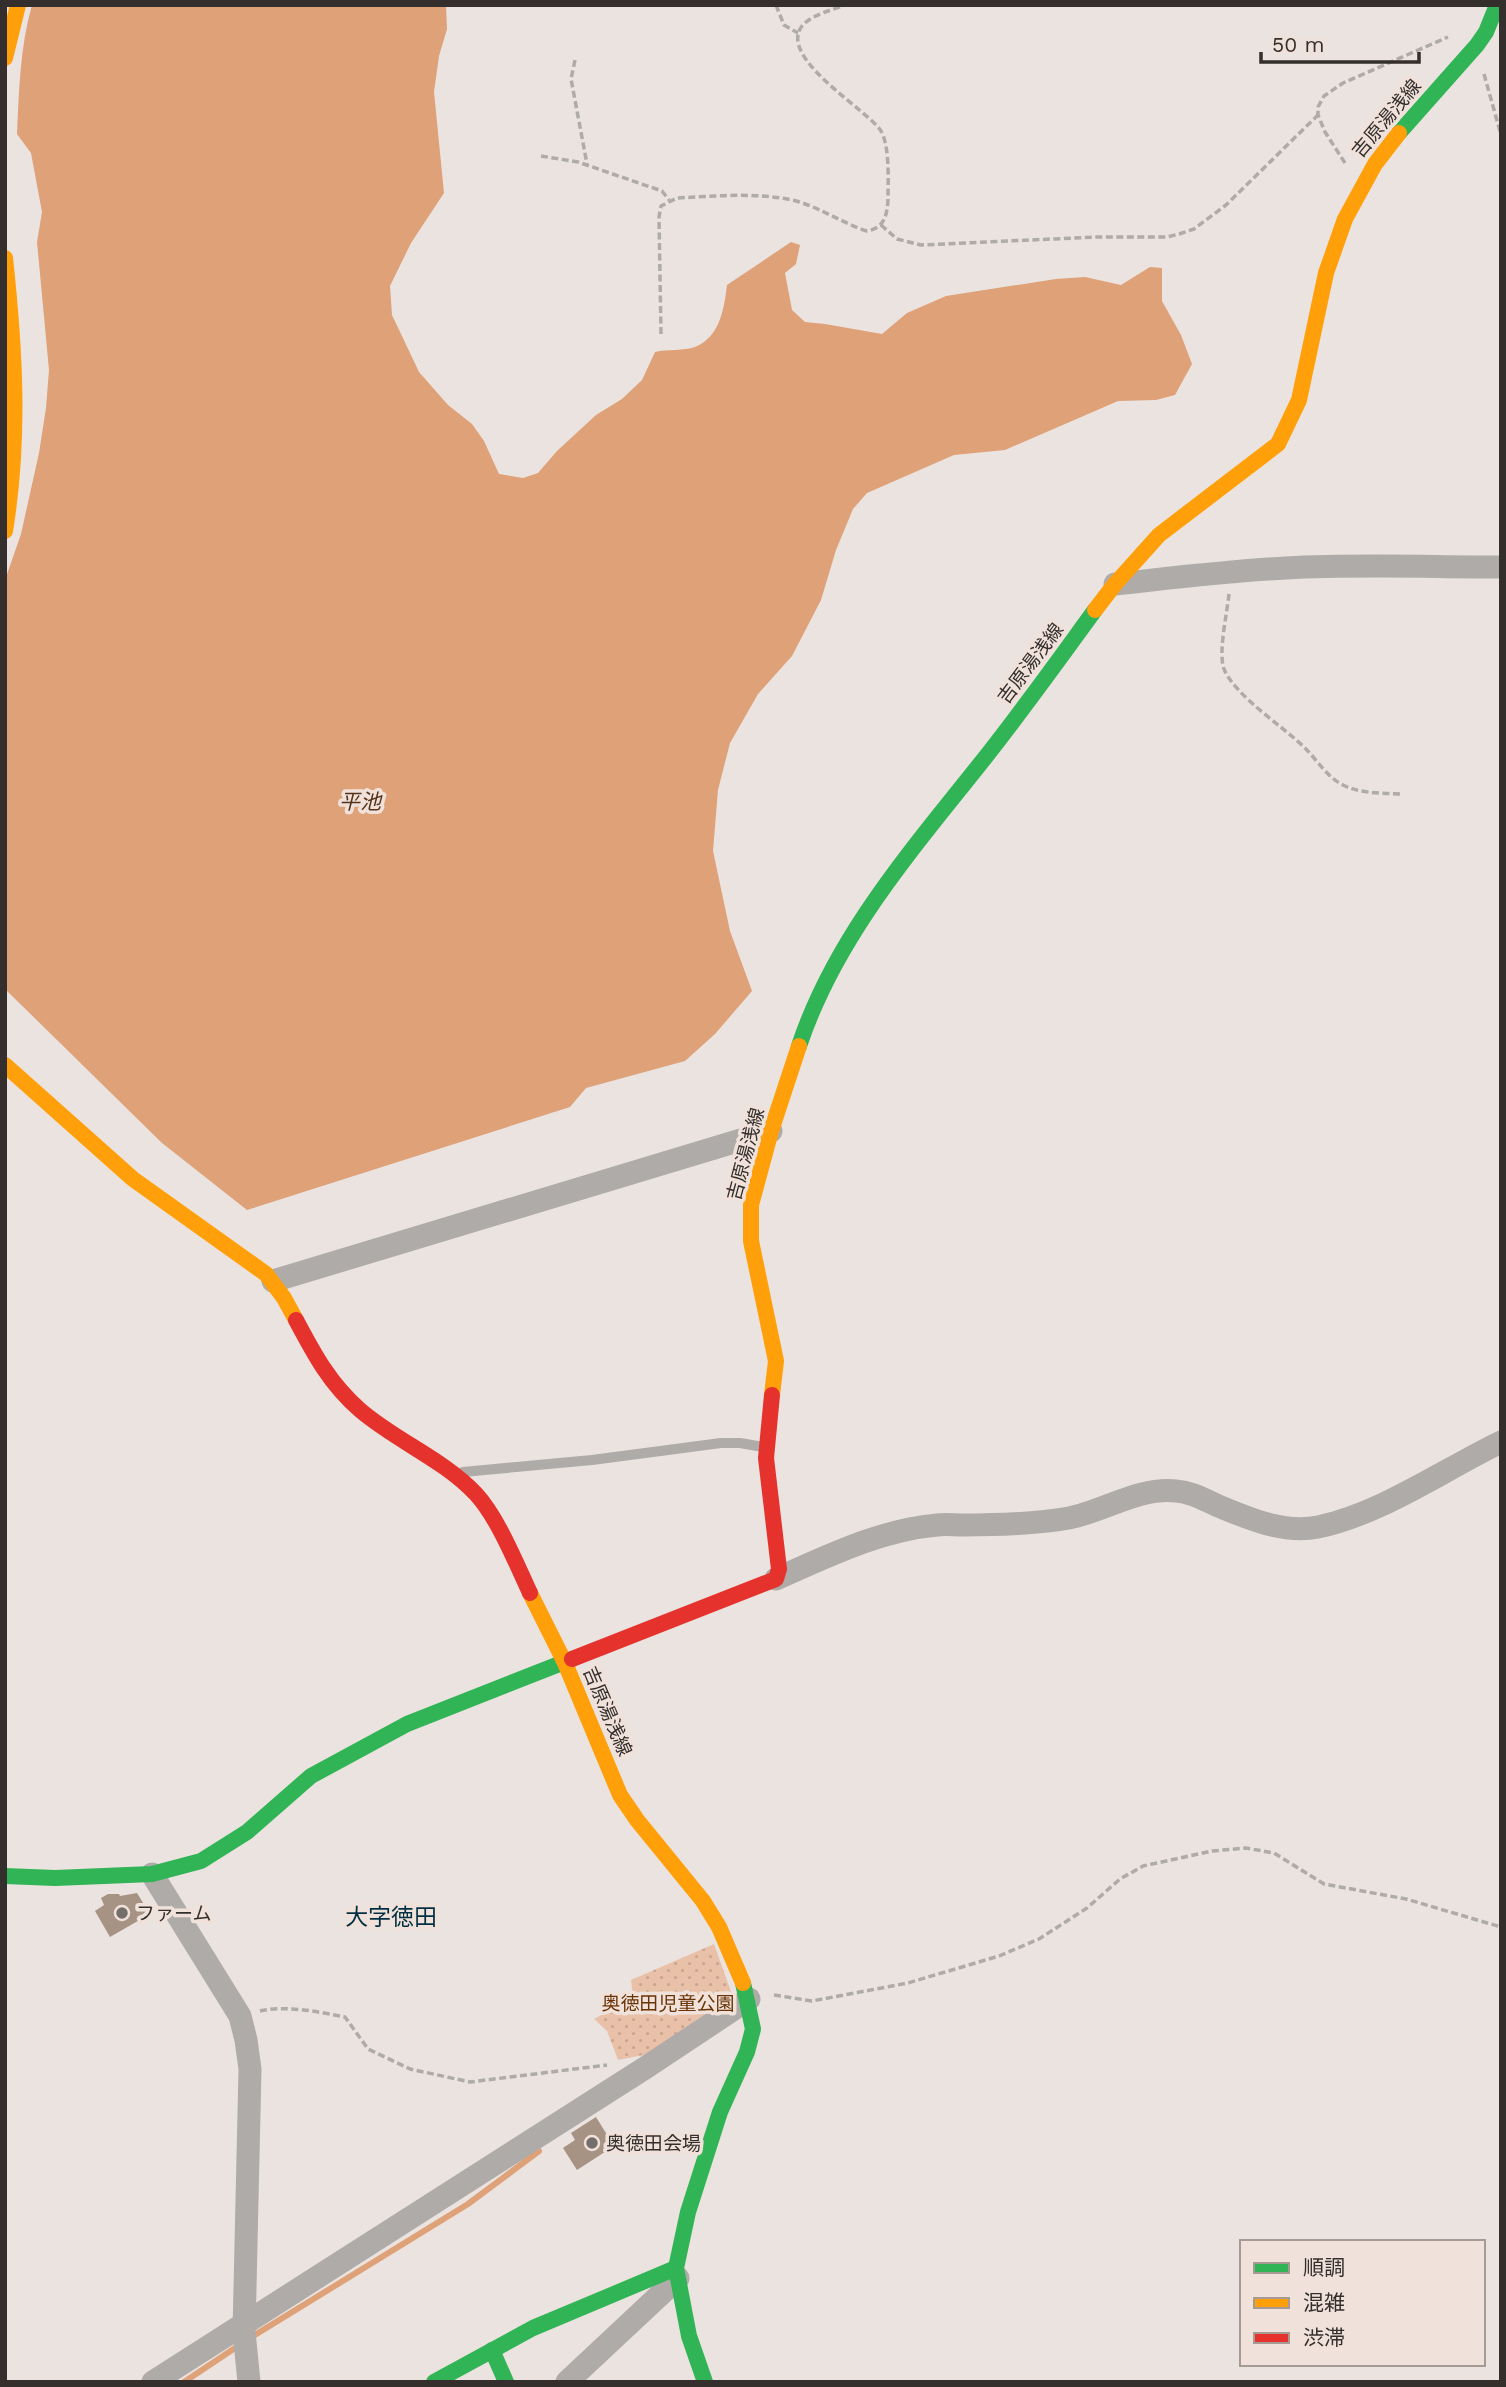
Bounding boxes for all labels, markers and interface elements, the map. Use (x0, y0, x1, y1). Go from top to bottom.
scale bar (1261, 21, 1418, 65)
text: 50 m (1272, 32, 1324, 57)
street label: 吉原湯浅線 (1347, 75, 1426, 162)
street label: 吉原湯浅線 (993, 618, 1068, 708)
water label: 平池 (339, 789, 383, 814)
street label: 吉原湯浅線 (722, 1105, 769, 1203)
street label: 吉原湯浅線 (578, 1663, 637, 1759)
place label: ファーム (136, 1902, 211, 1925)
district label: 大字徳田 (345, 1904, 437, 1931)
marker: ファーム (114, 1905, 130, 1921)
park label: 奥徳田児童公園 (601, 1992, 735, 2015)
place label: 奥徳田会場 (606, 2132, 701, 2155)
marker: 奥徳田会場 (584, 2135, 600, 2151)
legend (1240, 2240, 1485, 2366)
text: 順調 (1303, 2255, 1345, 2280)
text: 混雑 (1303, 2290, 1345, 2315)
text: 渋滞 (1303, 2325, 1345, 2350)

